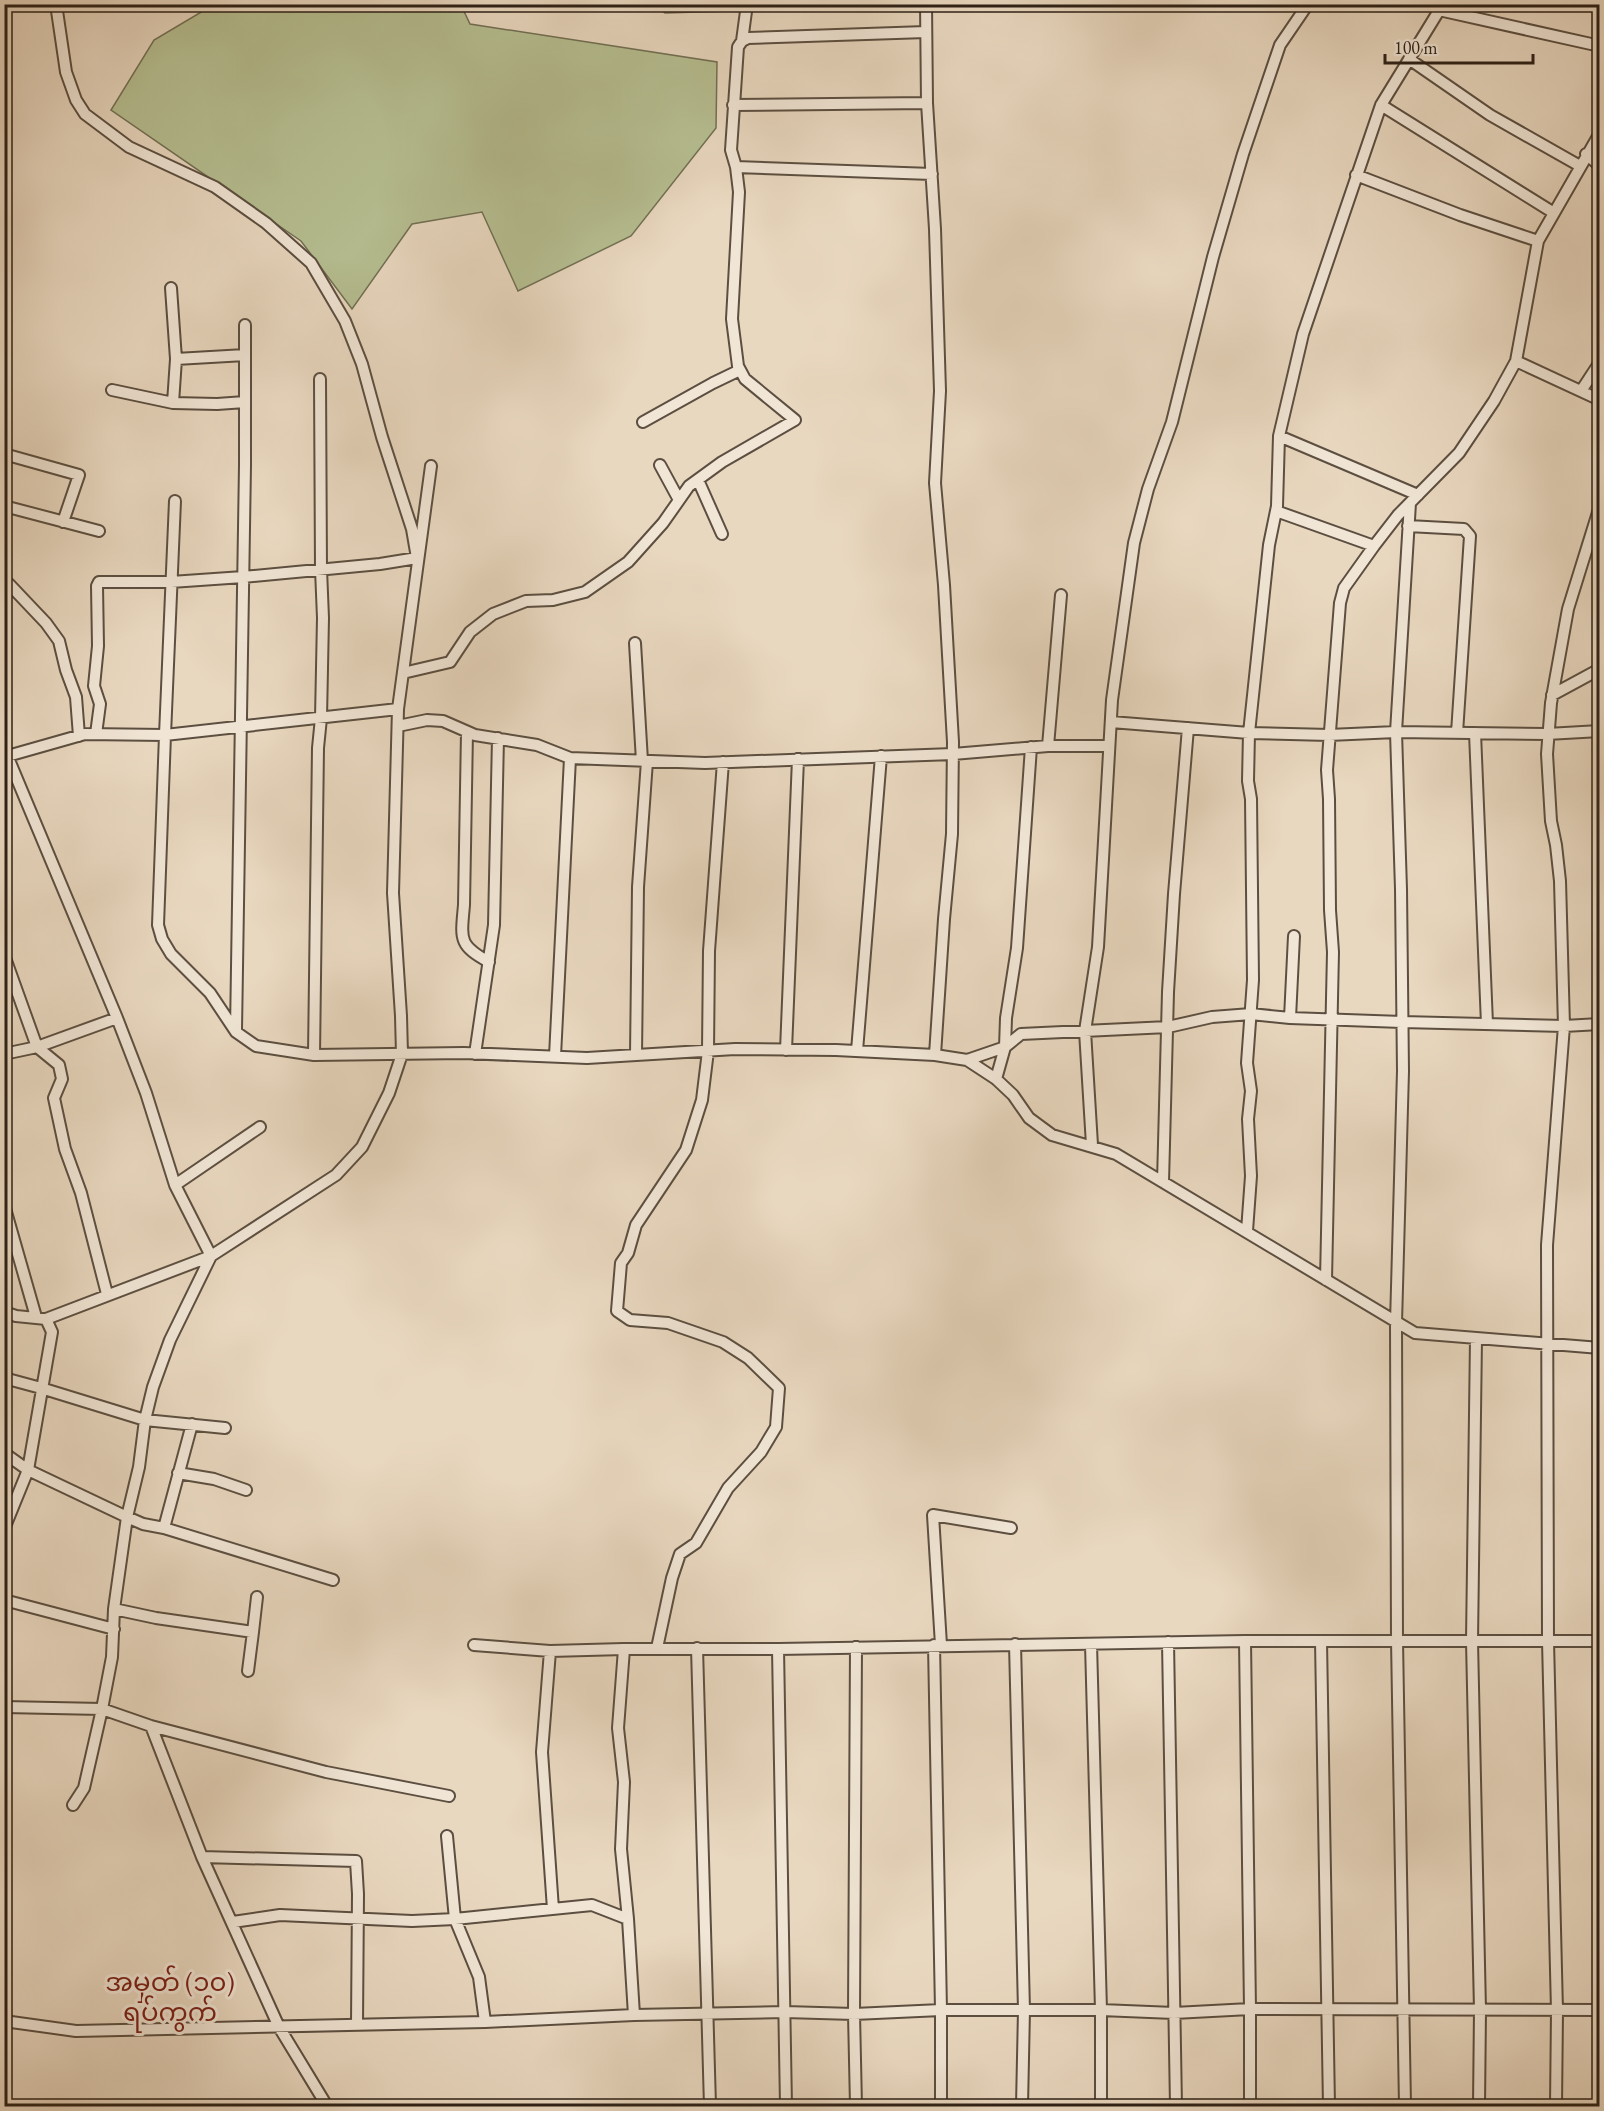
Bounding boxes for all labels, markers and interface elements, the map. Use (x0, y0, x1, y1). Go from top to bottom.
scale bar (1385, 27, 1534, 65)
text: 100 m (1394, 36, 1438, 59)
district label: အမှတ် (၁၀) ရပ်ကွက် (105, 1965, 235, 2033)

